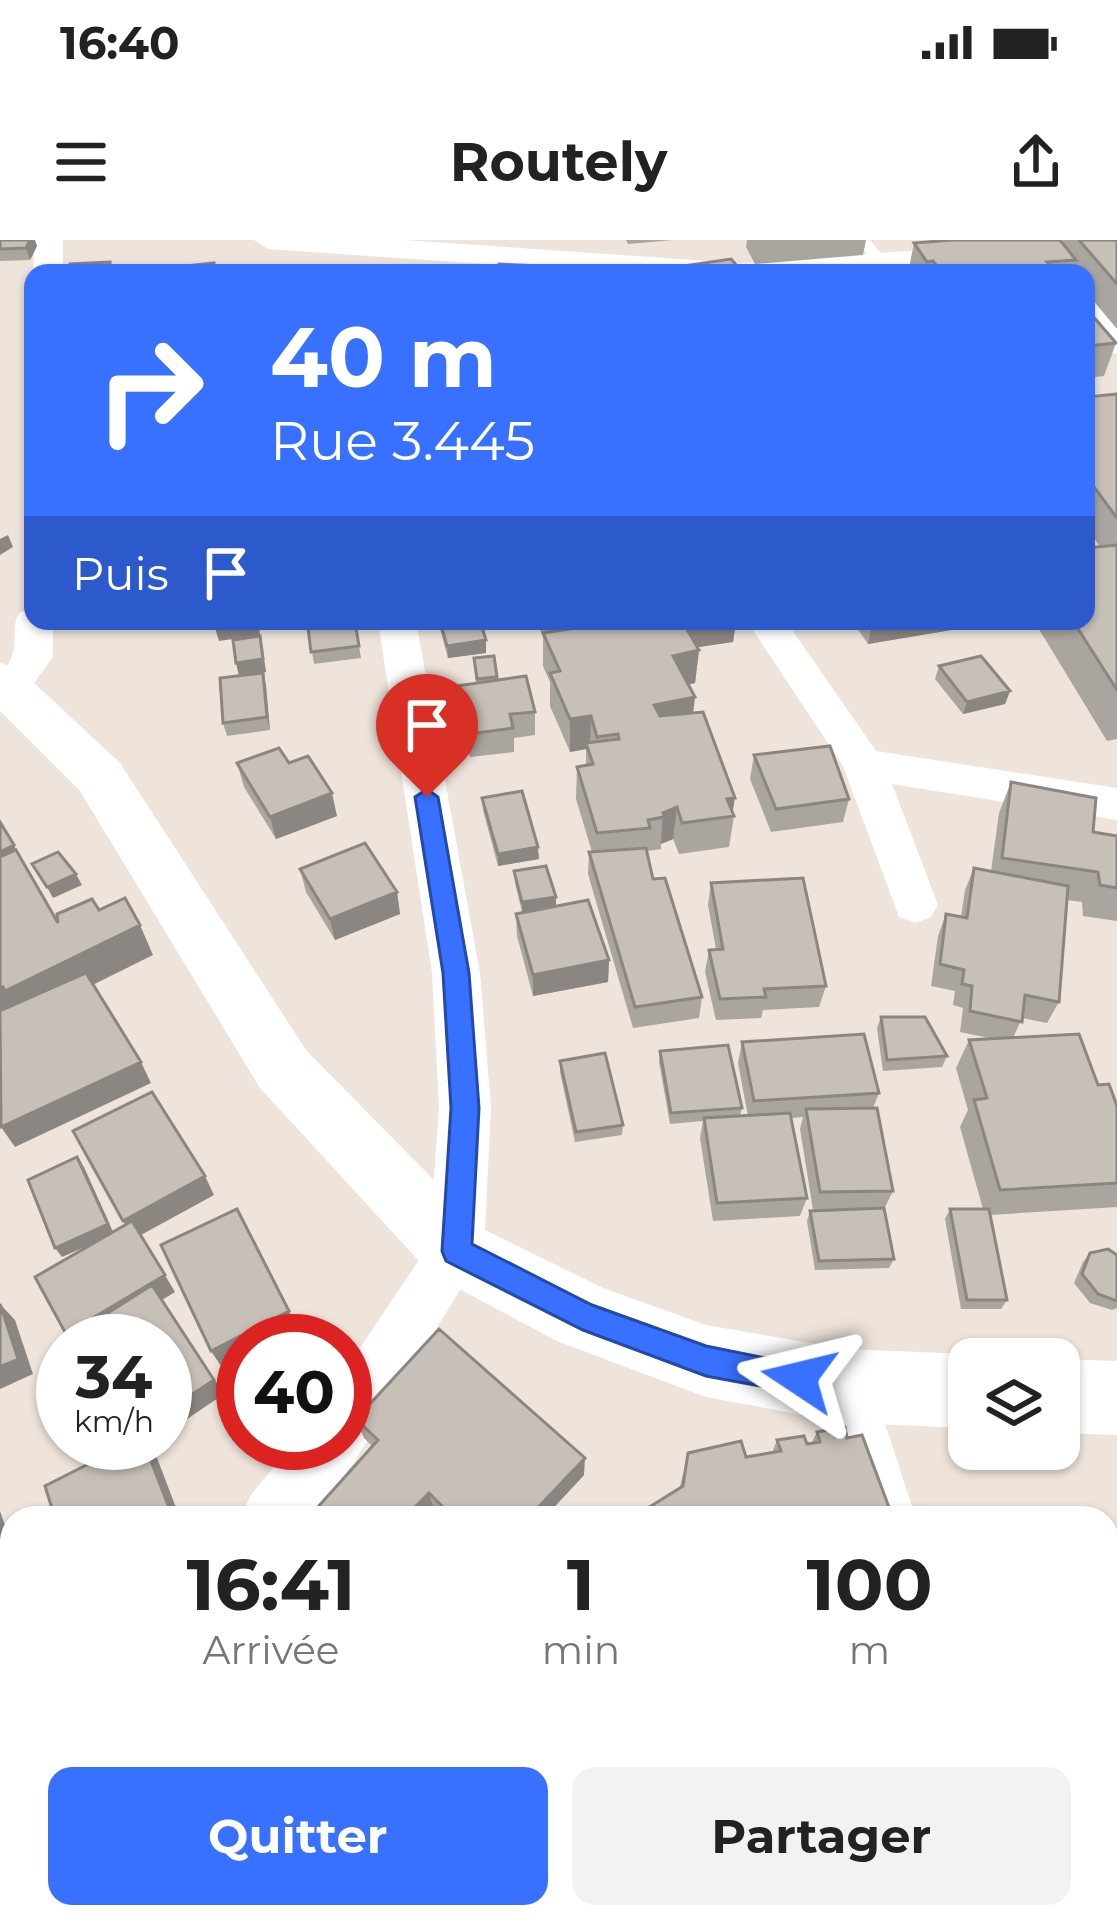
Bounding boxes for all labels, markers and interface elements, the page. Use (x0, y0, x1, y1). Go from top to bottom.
text: 16:40 (60, 15, 180, 70)
icon: menu (48, 129, 114, 195)
text: Routely (450, 129, 667, 195)
icon: share (1003, 129, 1069, 195)
text: 40 m (270, 306, 497, 408)
icon: right (72, 312, 228, 468)
text: Rue 3.445 (270, 408, 535, 474)
icon: arrive (193, 540, 259, 606)
text: Puis (72, 546, 169, 601)
pin (376, 674, 478, 797)
icon: arrive (394, 692, 460, 758)
speed limit sign: 40 (216, 1314, 372, 1470)
position arrow (736, 1315, 862, 1441)
map controls (948, 1338, 1080, 1470)
button: layers (948, 1338, 1080, 1470)
text: 34 (76, 1340, 152, 1413)
text: km/h (74, 1403, 154, 1440)
text: 16:41 (186, 1540, 355, 1628)
text: 1 (567, 1540, 595, 1628)
text: 100 (807, 1540, 933, 1628)
text: Arrivée (203, 1626, 339, 1674)
text: min (542, 1626, 620, 1674)
text: m (849, 1626, 890, 1674)
button: Quitter (48, 1767, 548, 1905)
button: Partager (572, 1767, 1071, 1905)

